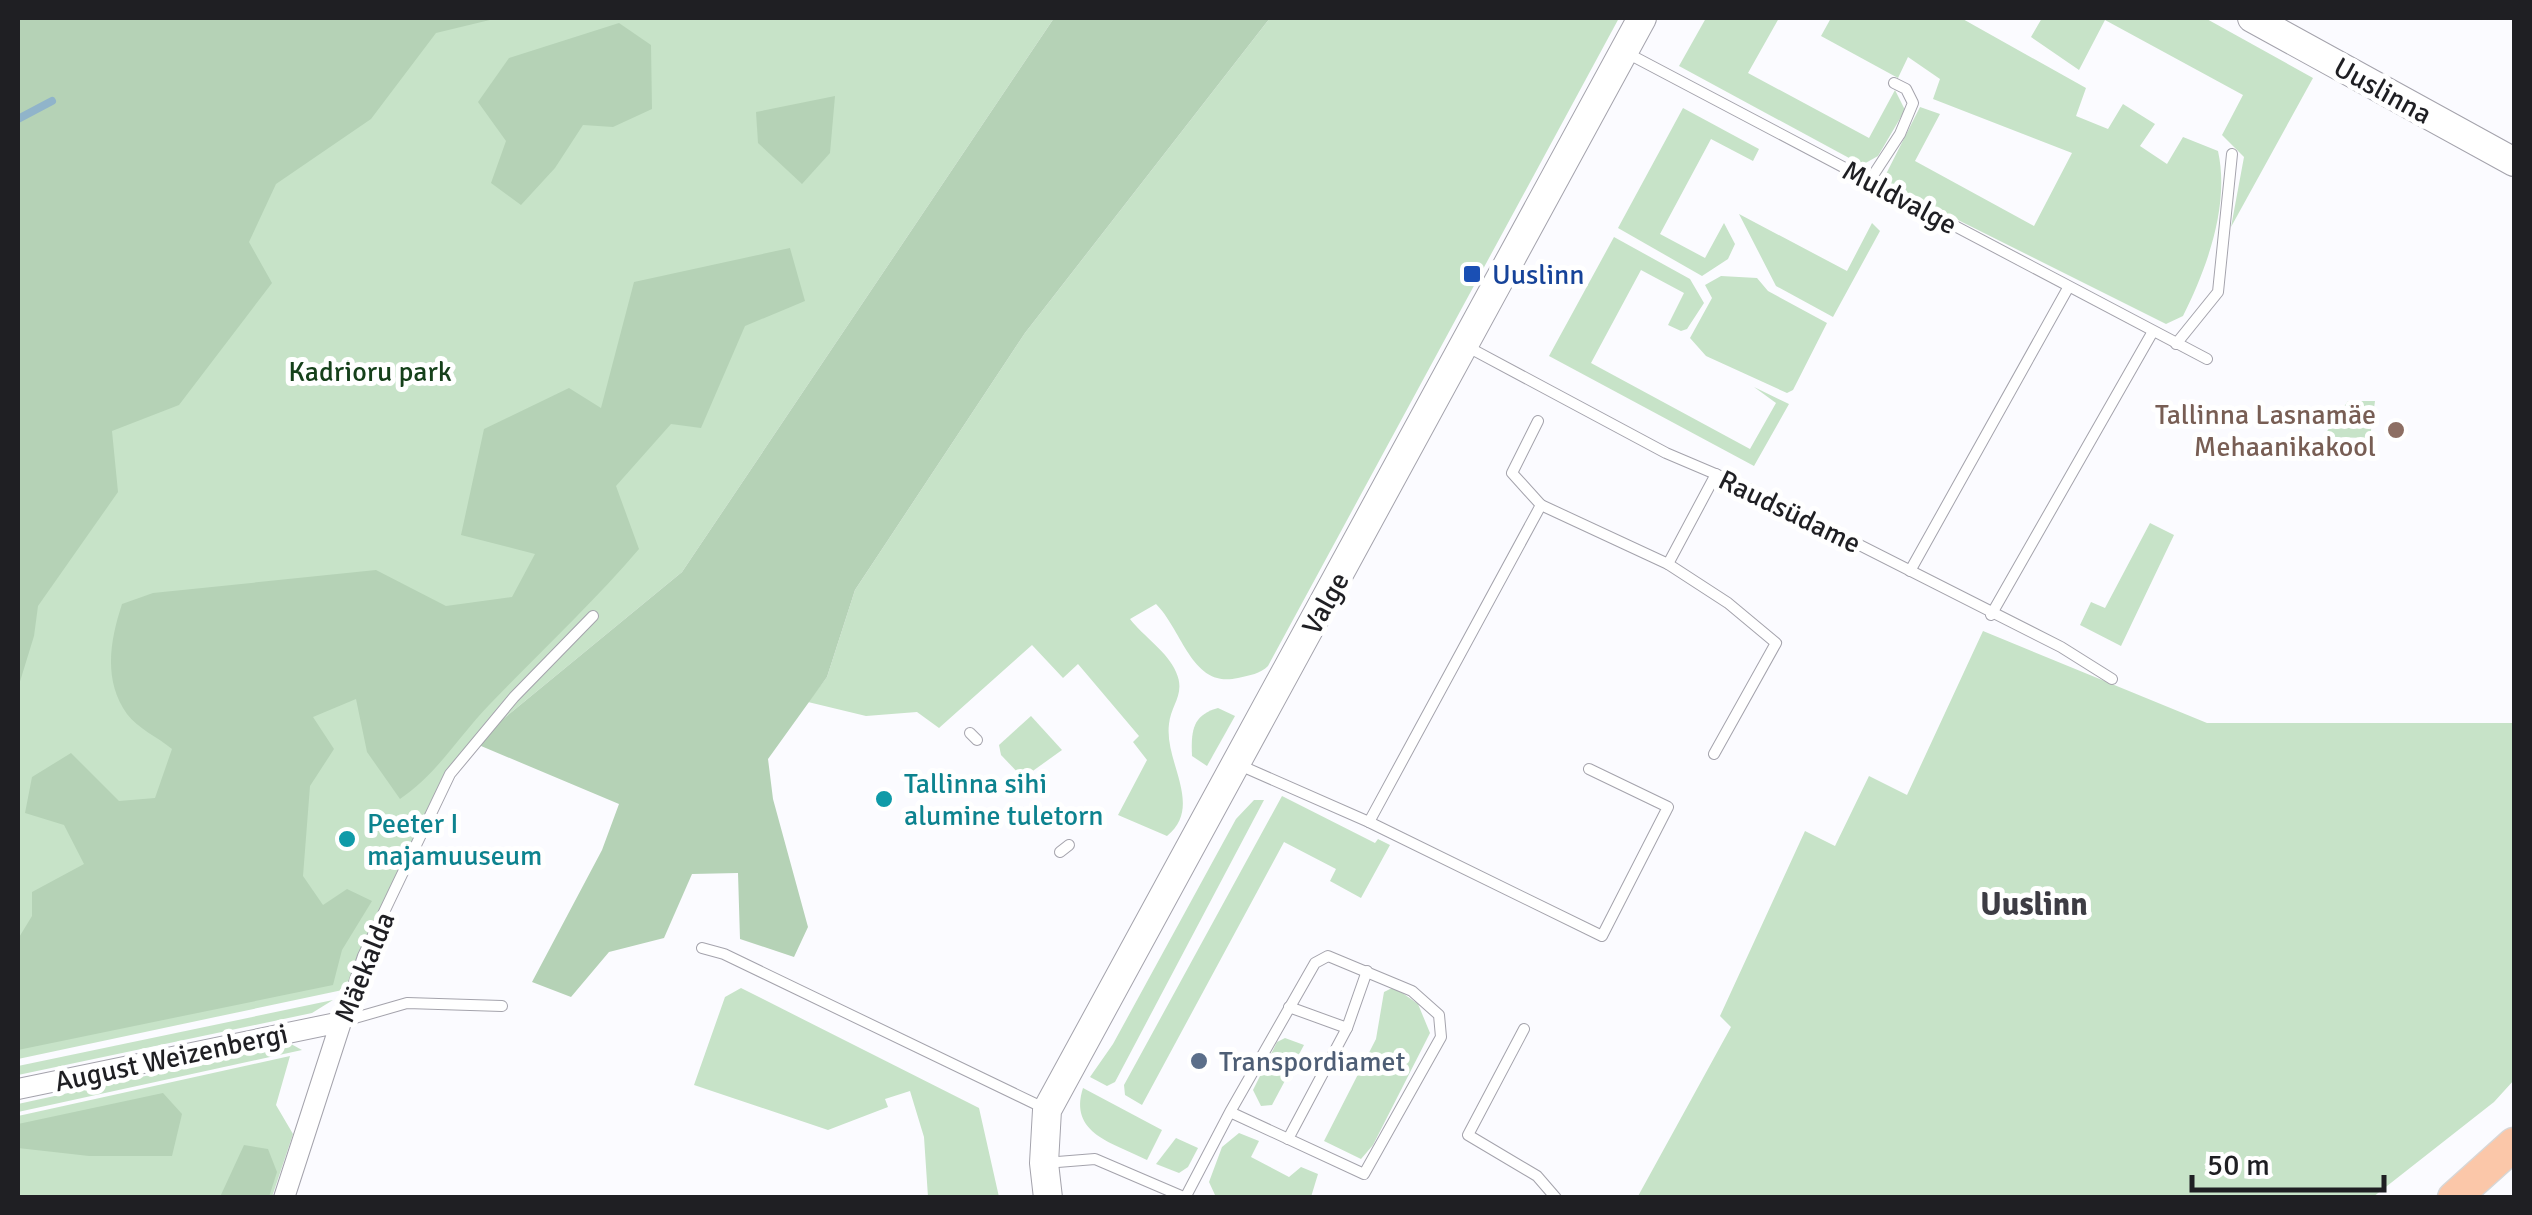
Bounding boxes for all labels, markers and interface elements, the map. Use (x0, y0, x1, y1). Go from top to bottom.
street label: Uuslinna (2328, 50, 2437, 132)
street label: Muldvalge (1837, 154, 1962, 242)
place label: Uuslinn (1492, 258, 1585, 292)
marker: Uuslinn (1461, 263, 1483, 285)
park label: Kadrioru park (288, 355, 452, 389)
place label: Tallinna Lasnamäe Mehaanikakool (2155, 398, 2376, 464)
marker: Tallinna Lasnamäe Mehaanikakool (2385, 419, 2407, 441)
street label: Raudsüdame (1713, 463, 1866, 561)
street label: Valge (1295, 566, 1357, 641)
place label: Tallinna sihi alumine tuletorn (904, 767, 1104, 833)
marker: Tallinna sihi alumine tuletorn (873, 788, 895, 810)
place label: Peeter I majamuuseum (367, 807, 542, 873)
marker: Peeter I majamuuseum (336, 828, 358, 850)
district label: Uuslinn (1980, 885, 2088, 924)
street label: Mäekalda (327, 907, 402, 1028)
street label: August Weizenbergi (52, 1017, 291, 1099)
place label: Transpordiamet (1219, 1045, 1406, 1079)
marker: Transpordiamet (1188, 1050, 1210, 1072)
scale bar (2192, 1130, 2384, 1192)
text: 50 m (2207, 1147, 2270, 1184)

